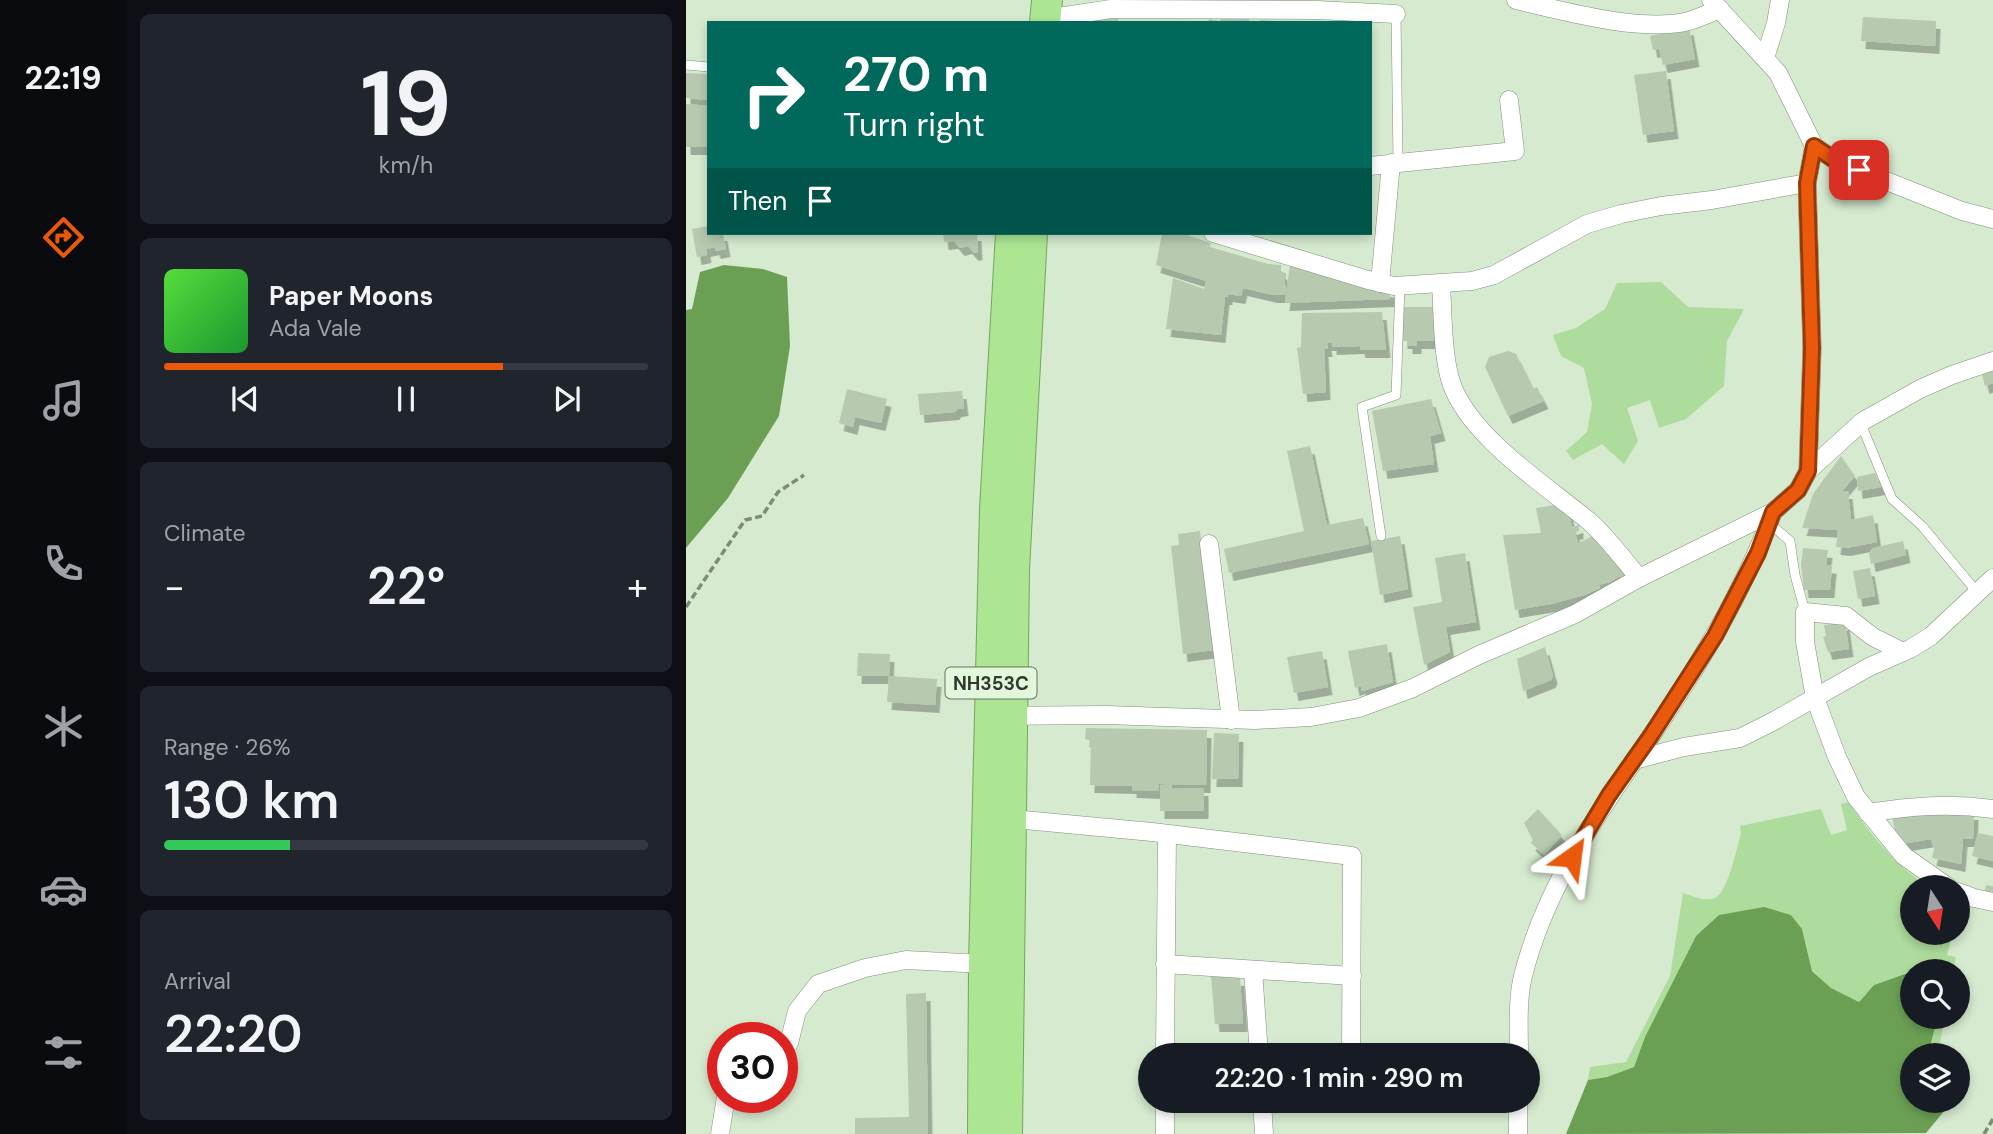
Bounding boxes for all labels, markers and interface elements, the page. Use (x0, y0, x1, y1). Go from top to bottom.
text: 270 m (843, 42, 989, 106)
text: 19 (361, 45, 451, 163)
icon: right (728, 49, 819, 140)
text: 22:19 (24, 57, 102, 99)
text: Turn right (843, 104, 985, 146)
pin (1829, 140, 1889, 200)
text: km/h (379, 150, 433, 180)
icon: arrive (1840, 151, 1878, 189)
icon: arrive (801, 182, 839, 220)
text: Then (728, 184, 787, 218)
icon: directions (39, 213, 88, 262)
text: Paper Moons (269, 279, 433, 313)
text: Ada Vale (269, 313, 362, 343)
icon: music (39, 376, 88, 425)
icon: previous (226, 380, 264, 418)
icon: pause (387, 380, 425, 418)
icon: next (548, 380, 586, 418)
text: Climate (164, 518, 246, 548)
icon: phone (39, 539, 88, 588)
text: 22° (367, 552, 445, 620)
text: − (164, 562, 185, 612)
text: + (627, 562, 648, 612)
road number: NH353C (946, 668, 1036, 698)
icon: climate (39, 702, 88, 751)
text: Range · 26% (164, 732, 291, 762)
text: 130 km (164, 766, 339, 834)
position arrow (1535, 820, 1609, 894)
icon: car (39, 865, 88, 914)
north arrow (1900, 875, 1970, 945)
map controls (1900, 875, 1970, 1113)
button: search (1900, 959, 1970, 1029)
text: Arrival (164, 966, 231, 996)
text: 22:20 (164, 1000, 302, 1068)
speed limit sign: 30 (707, 1022, 798, 1113)
icon: filters (39, 1028, 88, 1077)
button: layers (1900, 1043, 1970, 1113)
text: 22:20 · 1 min · 290 m (1215, 1061, 1463, 1095)

